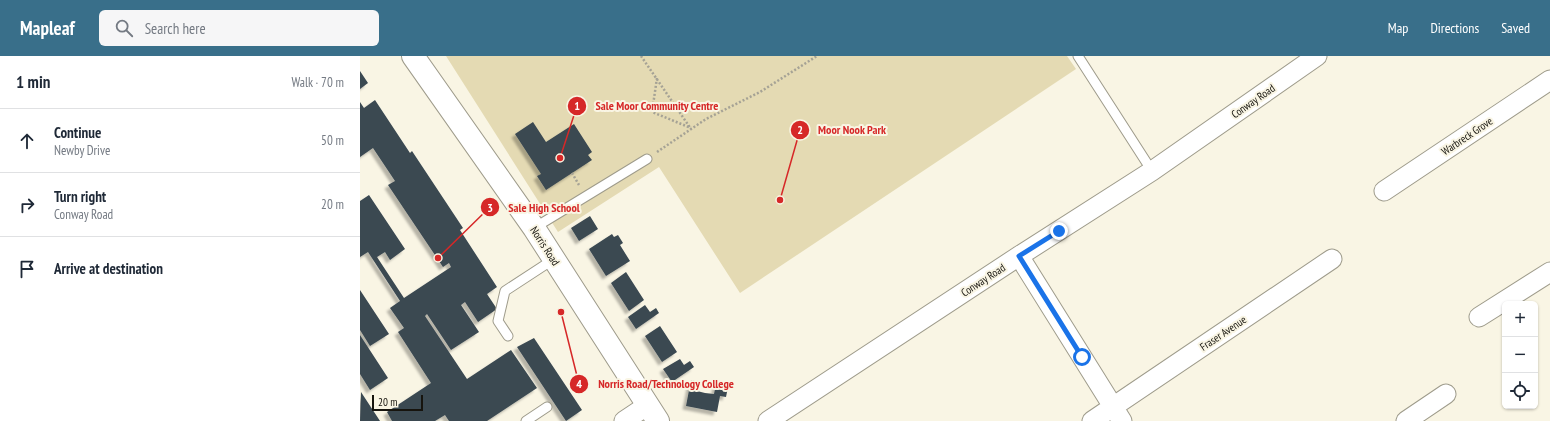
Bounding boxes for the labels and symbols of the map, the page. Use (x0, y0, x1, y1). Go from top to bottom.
street label: Conway Road (1228, 81, 1278, 121)
callout: Sale Moor Community Centre (567, 94, 726, 118)
text: 1 (574, 98, 580, 113)
text: Sale Moor Community Centre (596, 98, 718, 113)
street label: Warbreck Grove (1439, 114, 1496, 158)
callout: Moor Nook Park (790, 118, 894, 142)
text: 2 (797, 122, 803, 137)
text: Moor Nook Park (818, 122, 886, 137)
callout: Sale High School (480, 195, 587, 219)
text: 3 (487, 200, 493, 215)
text: Sale High School (508, 200, 580, 215)
route end (1050, 222, 1068, 240)
street label: Norris Road (527, 224, 563, 268)
street label: Conway Road (958, 260, 1008, 300)
street label: Fraser Avenue (1197, 312, 1249, 354)
route start (1073, 348, 1091, 366)
callout: Norris Road/Technology College (569, 372, 742, 396)
text: 4 (576, 376, 582, 391)
text: Norris Road/Technology College (598, 376, 734, 391)
scale bar (372, 393, 423, 412)

